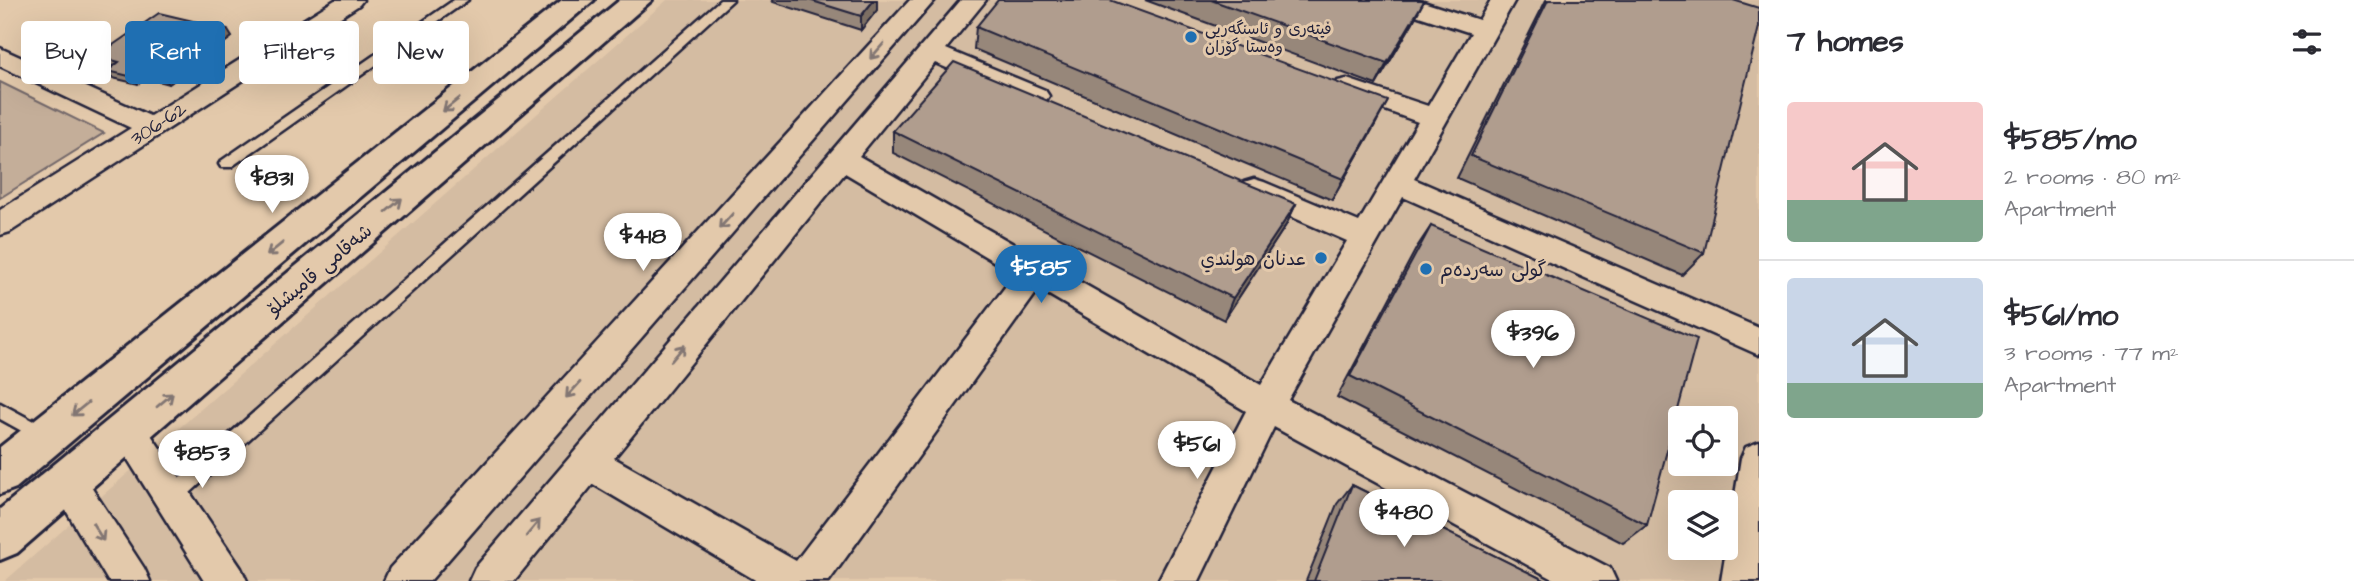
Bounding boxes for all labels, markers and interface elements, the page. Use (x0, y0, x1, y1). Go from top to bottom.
place label: فیتەری و ئاسنگەریی وەستا گۆران (1205, 18, 1332, 58)
chip: Buy (21, 21, 111, 84)
chip: Rent (125, 21, 225, 84)
chip: Filters (239, 21, 359, 84)
chip: New (373, 21, 469, 84)
text: 7 homes (1787, 21, 1904, 63)
icon: filters (2288, 23, 2326, 61)
marker: فیتەری و ئاسنگەریی وەستا گۆران (1183, 29, 1199, 45)
one-way arrow (869, 42, 885, 60)
street label: 306-62 (125, 96, 192, 153)
one-way arrow (442, 97, 460, 113)
text: $585/mo (2004, 119, 2137, 161)
icon: home (1843, 130, 1927, 214)
pin: $831 (231, 156, 313, 215)
text: 2 rooms · 80 m² (2004, 161, 2181, 193)
text: $831 (251, 162, 293, 194)
text: Apartment (2004, 193, 2116, 225)
one-way arrow (385, 198, 403, 213)
one-way arrow (717, 212, 734, 229)
pin: $418 (602, 214, 684, 273)
street label: شەقامی قامیشلۆ (260, 218, 378, 324)
text: $418 (620, 220, 666, 252)
one-way arrow (266, 241, 284, 257)
pin: $585 (1000, 246, 1082, 305)
place label: عدنان هولندي (1200, 246, 1307, 273)
marker: عدنان هولندي (1313, 250, 1329, 266)
text: $585 (1011, 252, 1071, 284)
place label: گولی سەردەم (1440, 257, 1546, 284)
marker: گولی سەردەم (1418, 261, 1434, 277)
text: $561/mo (2004, 295, 2118, 337)
icon: home (1843, 306, 1927, 390)
pin: $396 (1492, 310, 1574, 370)
text: $396 (1507, 317, 1559, 349)
text: 3 rooms · 77 m² (2004, 337, 2179, 369)
one-way arrow (670, 345, 686, 363)
text: Apartment (2004, 369, 2116, 401)
one-way arrow (565, 380, 581, 398)
one-way arrow (155, 392, 173, 408)
one-way arrow (71, 401, 89, 416)
map controls (1668, 406, 1738, 560)
button: locate (1668, 406, 1738, 476)
pin: $561 (1156, 421, 1238, 481)
text: $561 (1174, 428, 1220, 460)
pin: $853 (161, 430, 243, 490)
text: $853 (174, 437, 230, 469)
pin: $480 (1363, 490, 1445, 549)
button: layers (1668, 490, 1738, 560)
text: $480 (1375, 496, 1433, 528)
one-way arrow (525, 520, 541, 538)
one-way arrow (92, 521, 106, 541)

